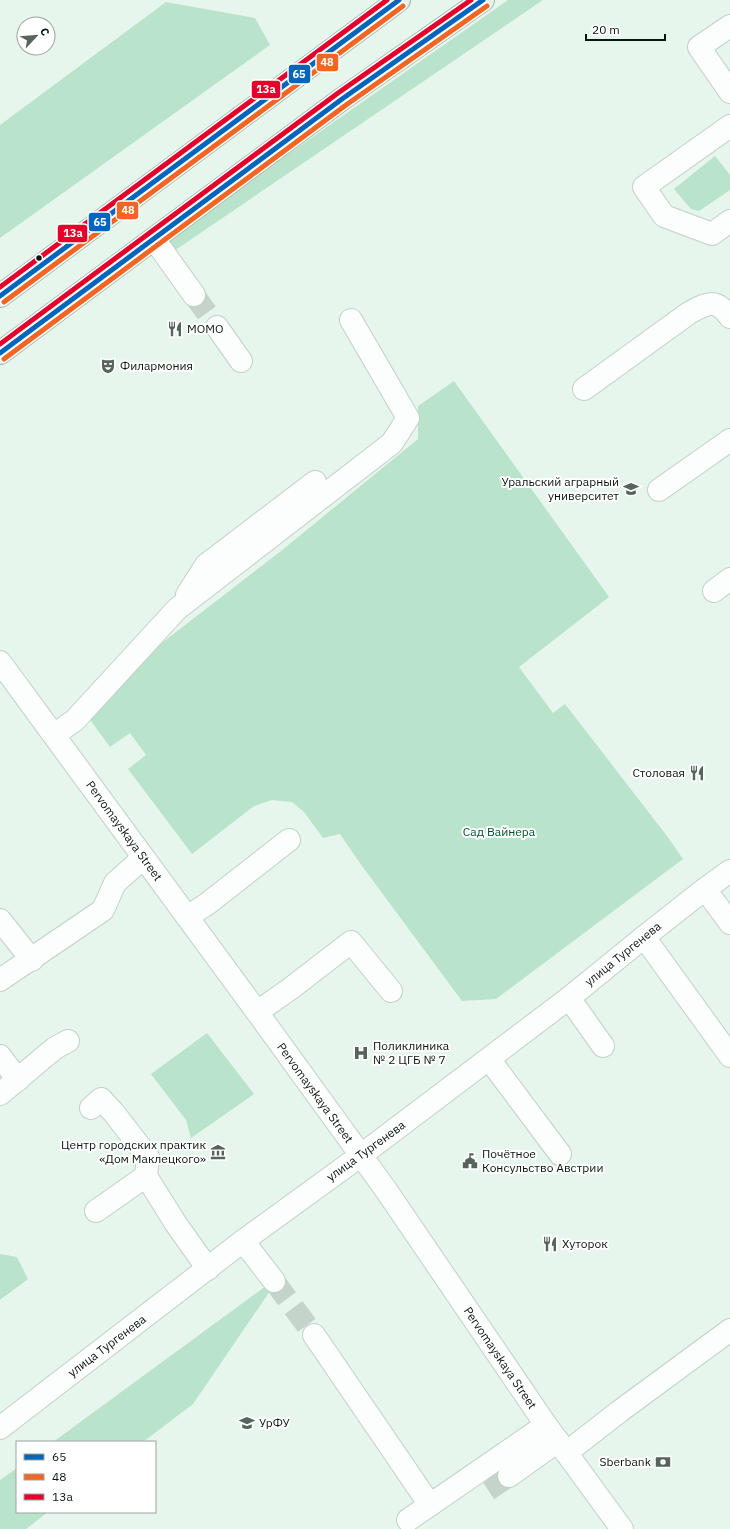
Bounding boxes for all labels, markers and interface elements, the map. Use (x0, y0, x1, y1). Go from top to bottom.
north arrow (16, 16, 56, 56)
scale bar (586, 16, 665, 42)
text: 20 m (592, 22, 620, 37)
text: С (37, 25, 53, 38)
line badge: 48 (316, 53, 339, 72)
text: 48 (320, 55, 334, 69)
line badge: 65 (288, 64, 311, 84)
text: 65 (292, 67, 306, 81)
line badge: 13а (251, 80, 281, 99)
text: 13а (256, 82, 276, 96)
line badge: 48 (116, 201, 139, 220)
text: 48 (121, 203, 135, 217)
line badge: 65 (88, 212, 111, 232)
text: 65 (93, 215, 107, 229)
line badge: 13а (57, 224, 88, 243)
text: 13а (63, 226, 83, 240)
unlabelled marker (34, 253, 44, 263)
restaurant icon: MOMO (166, 320, 184, 338)
place label: MOMO (187, 321, 223, 336)
theatre icon: Филармония (99, 357, 117, 375)
place label: Филармония (120, 358, 193, 373)
place label: Уральский аграрный университет (501, 474, 619, 503)
school or university icon: Уральский аграрный университет (622, 480, 640, 498)
restaurant icon: Столовая (688, 764, 706, 782)
place label: Столовая (632, 765, 685, 780)
street label: Pervomayskaya Street (83, 778, 166, 884)
park label: Сад Вайнера (463, 824, 536, 839)
street label: улица Тургенева (582, 918, 664, 989)
place label: Поликлиника № 2 ЦГБ № 7 (373, 1038, 450, 1067)
street label: Pervomayskaya Street (274, 1040, 357, 1146)
hospital icon: Поликлиника № 2 ЦГБ № 7 (352, 1044, 370, 1062)
street label: улица Тургенева (323, 1117, 408, 1184)
place label: Центр городских практик «Дом Маклецкого» (61, 1137, 206, 1166)
museum icon: Центр городских практик «Дом Маклецкого» (209, 1143, 227, 1161)
place label: Почётное Консульство Австрии (482, 1146, 603, 1175)
public building icon: Почётное Консульство Австрии (461, 1152, 479, 1170)
restaurant icon: Хуторок (541, 1235, 559, 1253)
place label: Хуторок (562, 1236, 608, 1251)
street label: Pervomayskaya Street (461, 1304, 540, 1412)
street label: улица Тургенева (65, 1311, 149, 1380)
school or university icon: УрФУ (238, 1414, 256, 1432)
place label: УрФУ (259, 1415, 290, 1430)
legend (16, 1441, 156, 1513)
text: 65 (52, 1449, 66, 1464)
bank icon: Sberbank (654, 1453, 672, 1471)
place label: Sberbank (600, 1454, 652, 1469)
text: 48 (52, 1469, 66, 1484)
text: 13а (52, 1489, 73, 1504)

